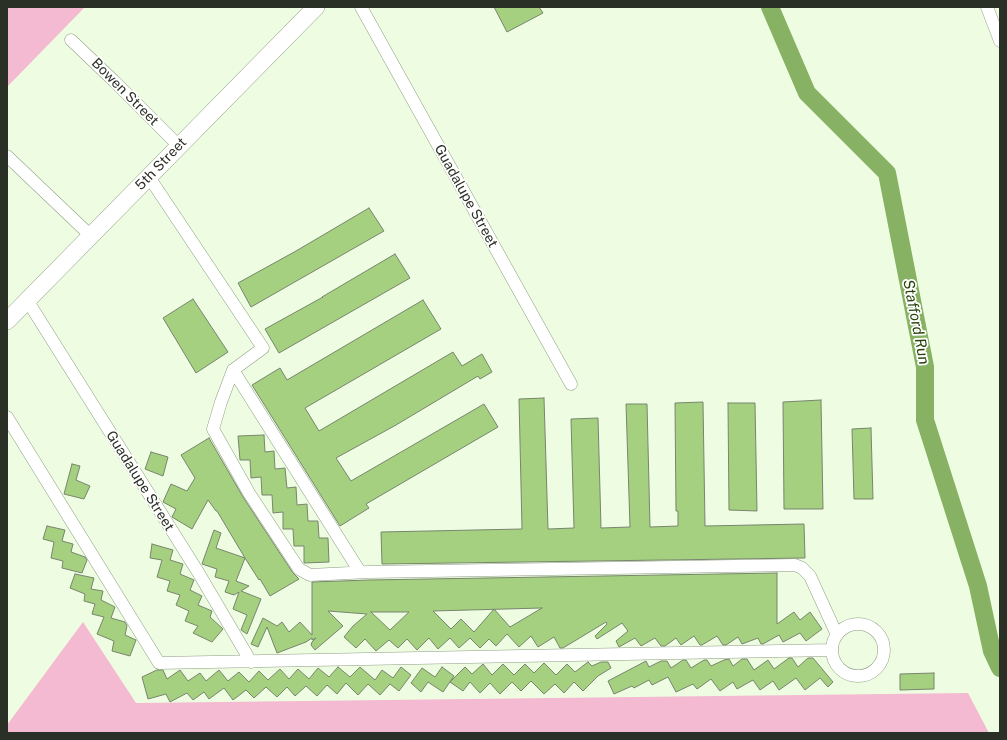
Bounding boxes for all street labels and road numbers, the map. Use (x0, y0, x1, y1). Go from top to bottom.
street label: Bowen Street (88, 55, 162, 129)
street label: 5th Street (132, 134, 190, 194)
street label: Guadalupe Street (431, 142, 501, 250)
street label: Guadalupe Street (102, 428, 178, 534)

